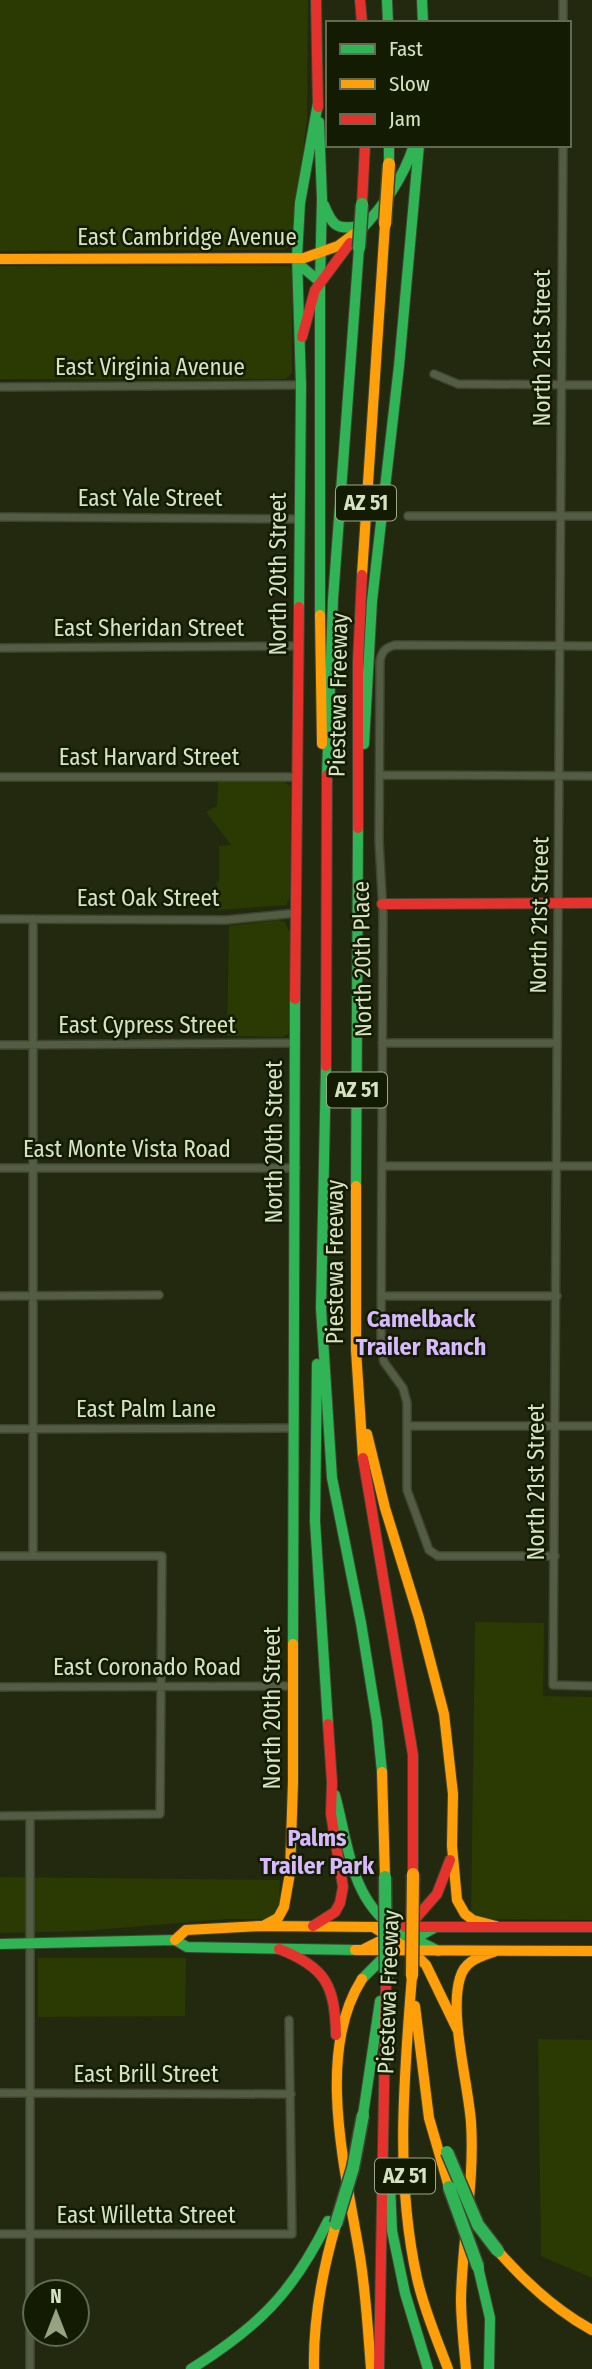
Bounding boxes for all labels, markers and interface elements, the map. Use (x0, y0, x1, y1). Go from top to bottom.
legend (326, 21, 571, 147)
text: Fast (389, 36, 423, 62)
text: Slow (389, 71, 430, 97)
text: Jam (389, 106, 421, 132)
street label: East Cambridge Avenue (77, 223, 297, 251)
street label: North 21st Street (528, 269, 556, 427)
street label: East Virginia Avenue (55, 353, 245, 381)
street label: East Yale Street (78, 484, 223, 512)
road number: AZ 51 (336, 486, 396, 520)
street label: North 20th Street (264, 492, 292, 655)
street label: Piestewa Freeway (323, 612, 353, 777)
street label: East Sheridan Street (54, 614, 245, 642)
street label: East Harvard Street (59, 743, 240, 771)
street label: North 21st Street (524, 836, 554, 994)
street label: North 20th Place (347, 881, 377, 1037)
street label: East Oak Street (77, 884, 220, 912)
street label: East Cypress Street (58, 1011, 236, 1039)
street label: North 20th Street (260, 1060, 288, 1223)
road number: AZ 51 (327, 1072, 387, 1108)
street label: East Monte Vista Road (23, 1135, 231, 1163)
street label: Piestewa Freeway (321, 1179, 349, 1344)
district label: Camelback Trailer Ranch (356, 1305, 486, 1361)
street label: East Palm Lane (76, 1395, 216, 1423)
street label: North 21st Street (522, 1403, 550, 1561)
street label: North 20th Street (258, 1626, 286, 1789)
street label: East Coronado Road (53, 1653, 241, 1681)
district label: Palms Trailer Park (260, 1824, 375, 1880)
street label: Piestewa Freeway (371, 1909, 405, 2075)
street label: East Brill Street (74, 2060, 219, 2088)
road number: AZ 51 (375, 2158, 435, 2194)
street label: East Willetta Street (57, 2201, 236, 2229)
north arrow (21, 2278, 91, 2348)
text: N (50, 2285, 62, 2308)

